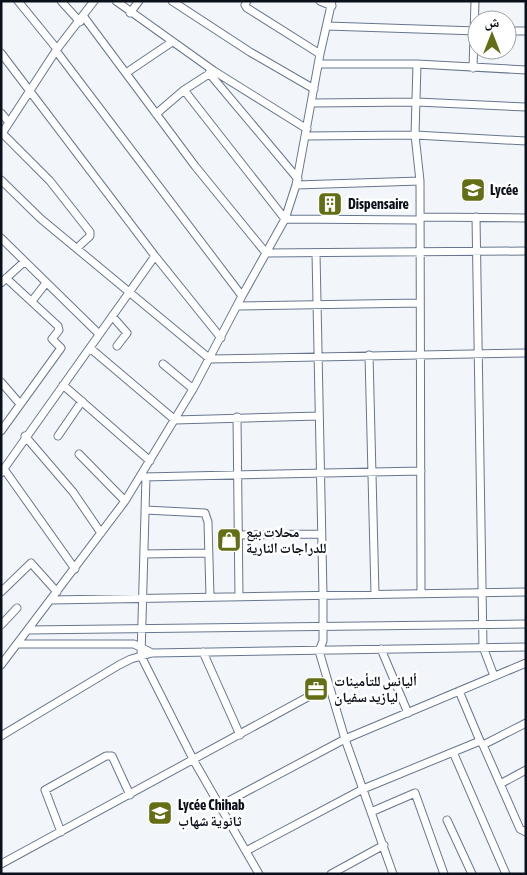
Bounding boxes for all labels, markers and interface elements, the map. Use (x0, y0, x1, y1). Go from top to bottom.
north arrow (467, 10, 517, 60)
text: ش (485, 14, 500, 31)
school or university icon: Lycée (460, 177, 486, 203)
place label: Lycée (490, 182, 518, 198)
building icon: Dispensaire (317, 191, 343, 217)
place label: Dispensaire (348, 196, 409, 212)
place label: محلات بيع للدراجات النارية (246, 524, 327, 556)
shop icon: محلات بيع للدراجات النارية (216, 527, 242, 553)
place label: أليانس للتأمينات ليازيد سفيان (334, 673, 417, 706)
office icon: أليانس للتأمينات ليازيد سفيان (303, 676, 329, 702)
place label: Lycée Chihab ثانوية شهاب (178, 797, 245, 830)
school or university icon: Lycée Chihab ثانوية شهاب (147, 800, 173, 826)

